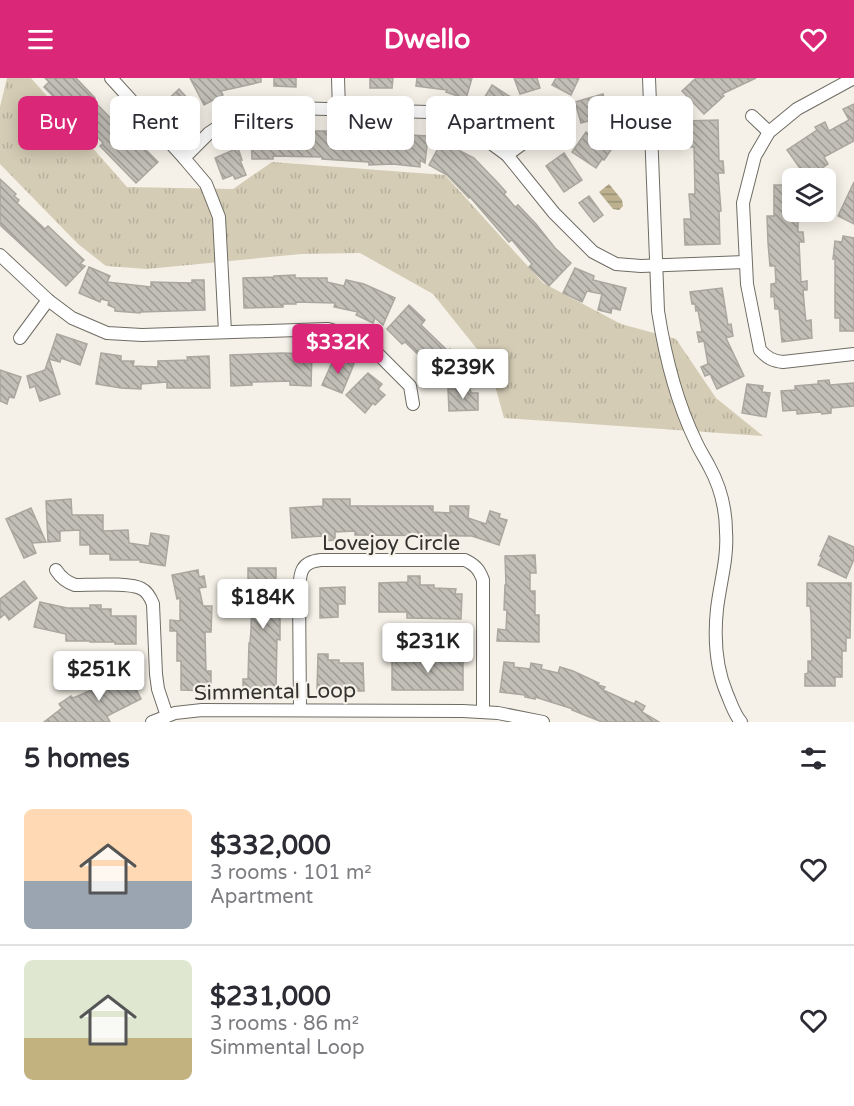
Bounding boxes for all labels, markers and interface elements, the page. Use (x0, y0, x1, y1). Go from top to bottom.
icon: menu (24, 23, 57, 56)
text: Dwello (384, 23, 470, 56)
icon: heart (797, 23, 830, 56)
chip: Buy (18, 96, 98, 150)
chip: Rent (110, 96, 200, 150)
chip: Filters (212, 96, 315, 150)
chip: New (327, 96, 414, 150)
chip: Apartment (426, 96, 576, 150)
chip: House (588, 96, 693, 150)
map controls (782, 168, 836, 222)
button: layers (782, 168, 836, 222)
pin: $332K (296, 324, 380, 375)
text: $332K (306, 331, 370, 355)
pin: $239K (421, 349, 505, 400)
text: $239K (431, 356, 495, 380)
street label: Lovejoy Circle (322, 531, 460, 556)
pin: $184K (221, 579, 305, 630)
text: $184K (231, 586, 295, 610)
pin: $231K (386, 623, 470, 674)
text: $231K (396, 630, 460, 654)
pin: $251K (57, 651, 141, 702)
text: $251K (67, 658, 131, 682)
street label: Simmental Loop (194, 678, 356, 706)
icon: filters (797, 742, 830, 775)
text: 5 homes (24, 743, 130, 774)
text: $332,000 (210, 830, 331, 861)
icon: home (72, 833, 144, 905)
icon: heart (797, 853, 830, 886)
text: 3 rooms · 101 m² (210, 861, 372, 885)
text: Apartment (210, 885, 313, 909)
text: $231,000 (210, 981, 331, 1012)
icon: home (72, 984, 144, 1056)
icon: heart (797, 1004, 830, 1037)
text: 3 rooms · 86 m² (210, 1012, 359, 1036)
text: Simmental Loop (210, 1036, 365, 1060)

